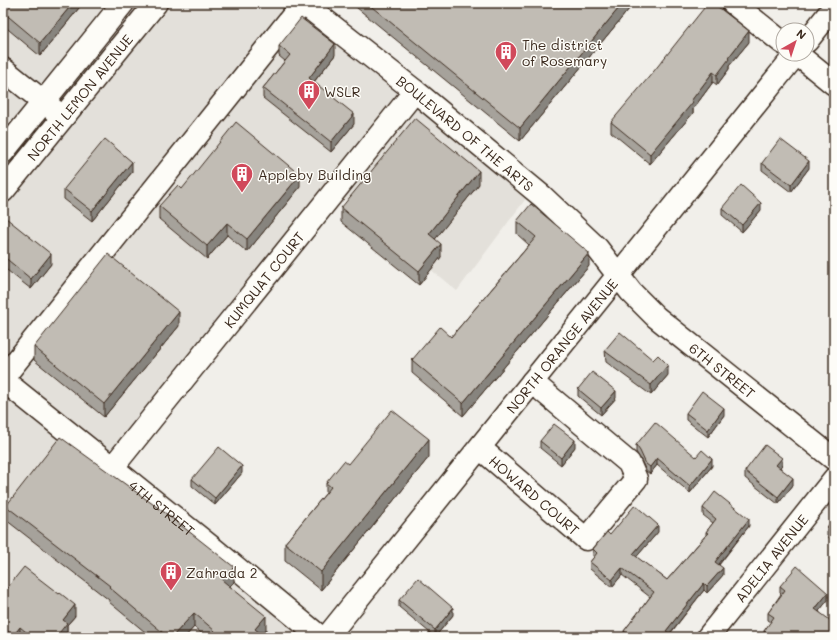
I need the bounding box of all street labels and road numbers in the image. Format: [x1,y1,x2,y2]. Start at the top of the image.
street label: NORTH LEMON AVENUE [22,30,136,164]
street label: BOULEVARD OF THE ARTS [393,71,538,195]
street label: KUMQUAT COURT [219,227,308,332]
street label: NORTH ORANGE AVENUE [501,274,622,417]
street label: 6TH STREET [686,338,760,402]
street label: HOWARD COURT [485,451,584,539]
street label: 4TH STREET [125,475,199,540]
street label: ADELIA AVENUE [730,510,812,606]

